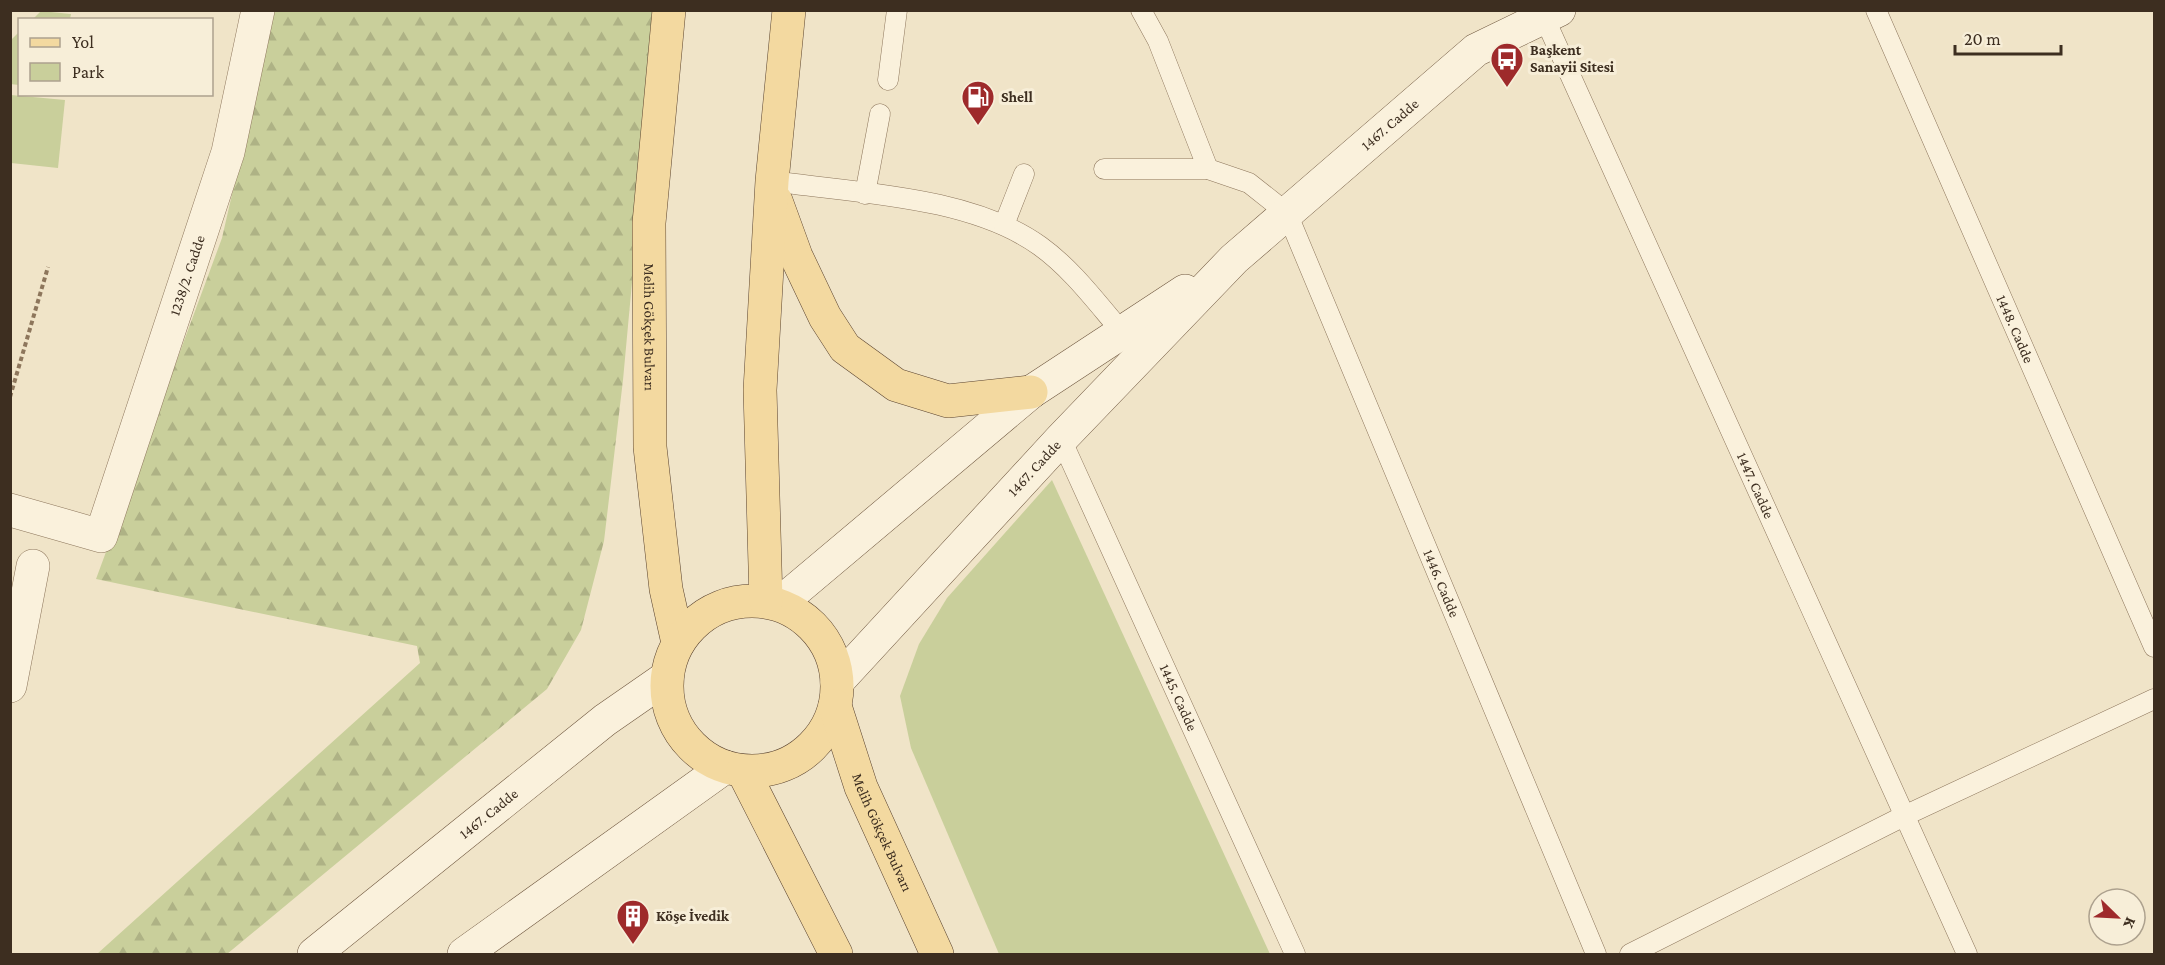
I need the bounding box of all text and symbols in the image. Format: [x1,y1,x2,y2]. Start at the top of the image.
legend [18,18,213,96]
scale bar [1955,18,2062,56]
text: 20 m [1964,29,2001,49]
text: Yol [72,32,94,52]
bus stop icon: Başkent Sanayii Sitesi [1489,41,1525,88]
place label: Başkent Sanayii Sitesi [1530,42,1615,75]
text: Park [72,62,104,82]
fuel station icon: Shell [960,79,996,126]
place label: Shell [1001,89,1033,105]
street label: 1467. Cadde [1358,95,1422,153]
street label: 1238/2. Cadde [166,233,208,318]
street label: Melih Gökçek Bulvarı [640,263,658,391]
street label: 1448. Cadde [1993,292,2037,366]
street label: 1467. Cadde [1005,436,1064,499]
street label: 1447. Cadde [1734,450,1777,521]
street label: 1446. Cadde [1420,547,1463,620]
street label: 1445. Cadde [1156,662,1201,734]
street label: Melih Gökçek Bulvarı [849,771,915,894]
street label: 1467. Cadde [456,785,521,842]
north arrow [2087,887,2147,947]
building icon: Köşe İvedik [615,898,651,945]
place label: Köşe İvedik [656,908,730,924]
text: K [2120,915,2140,932]

